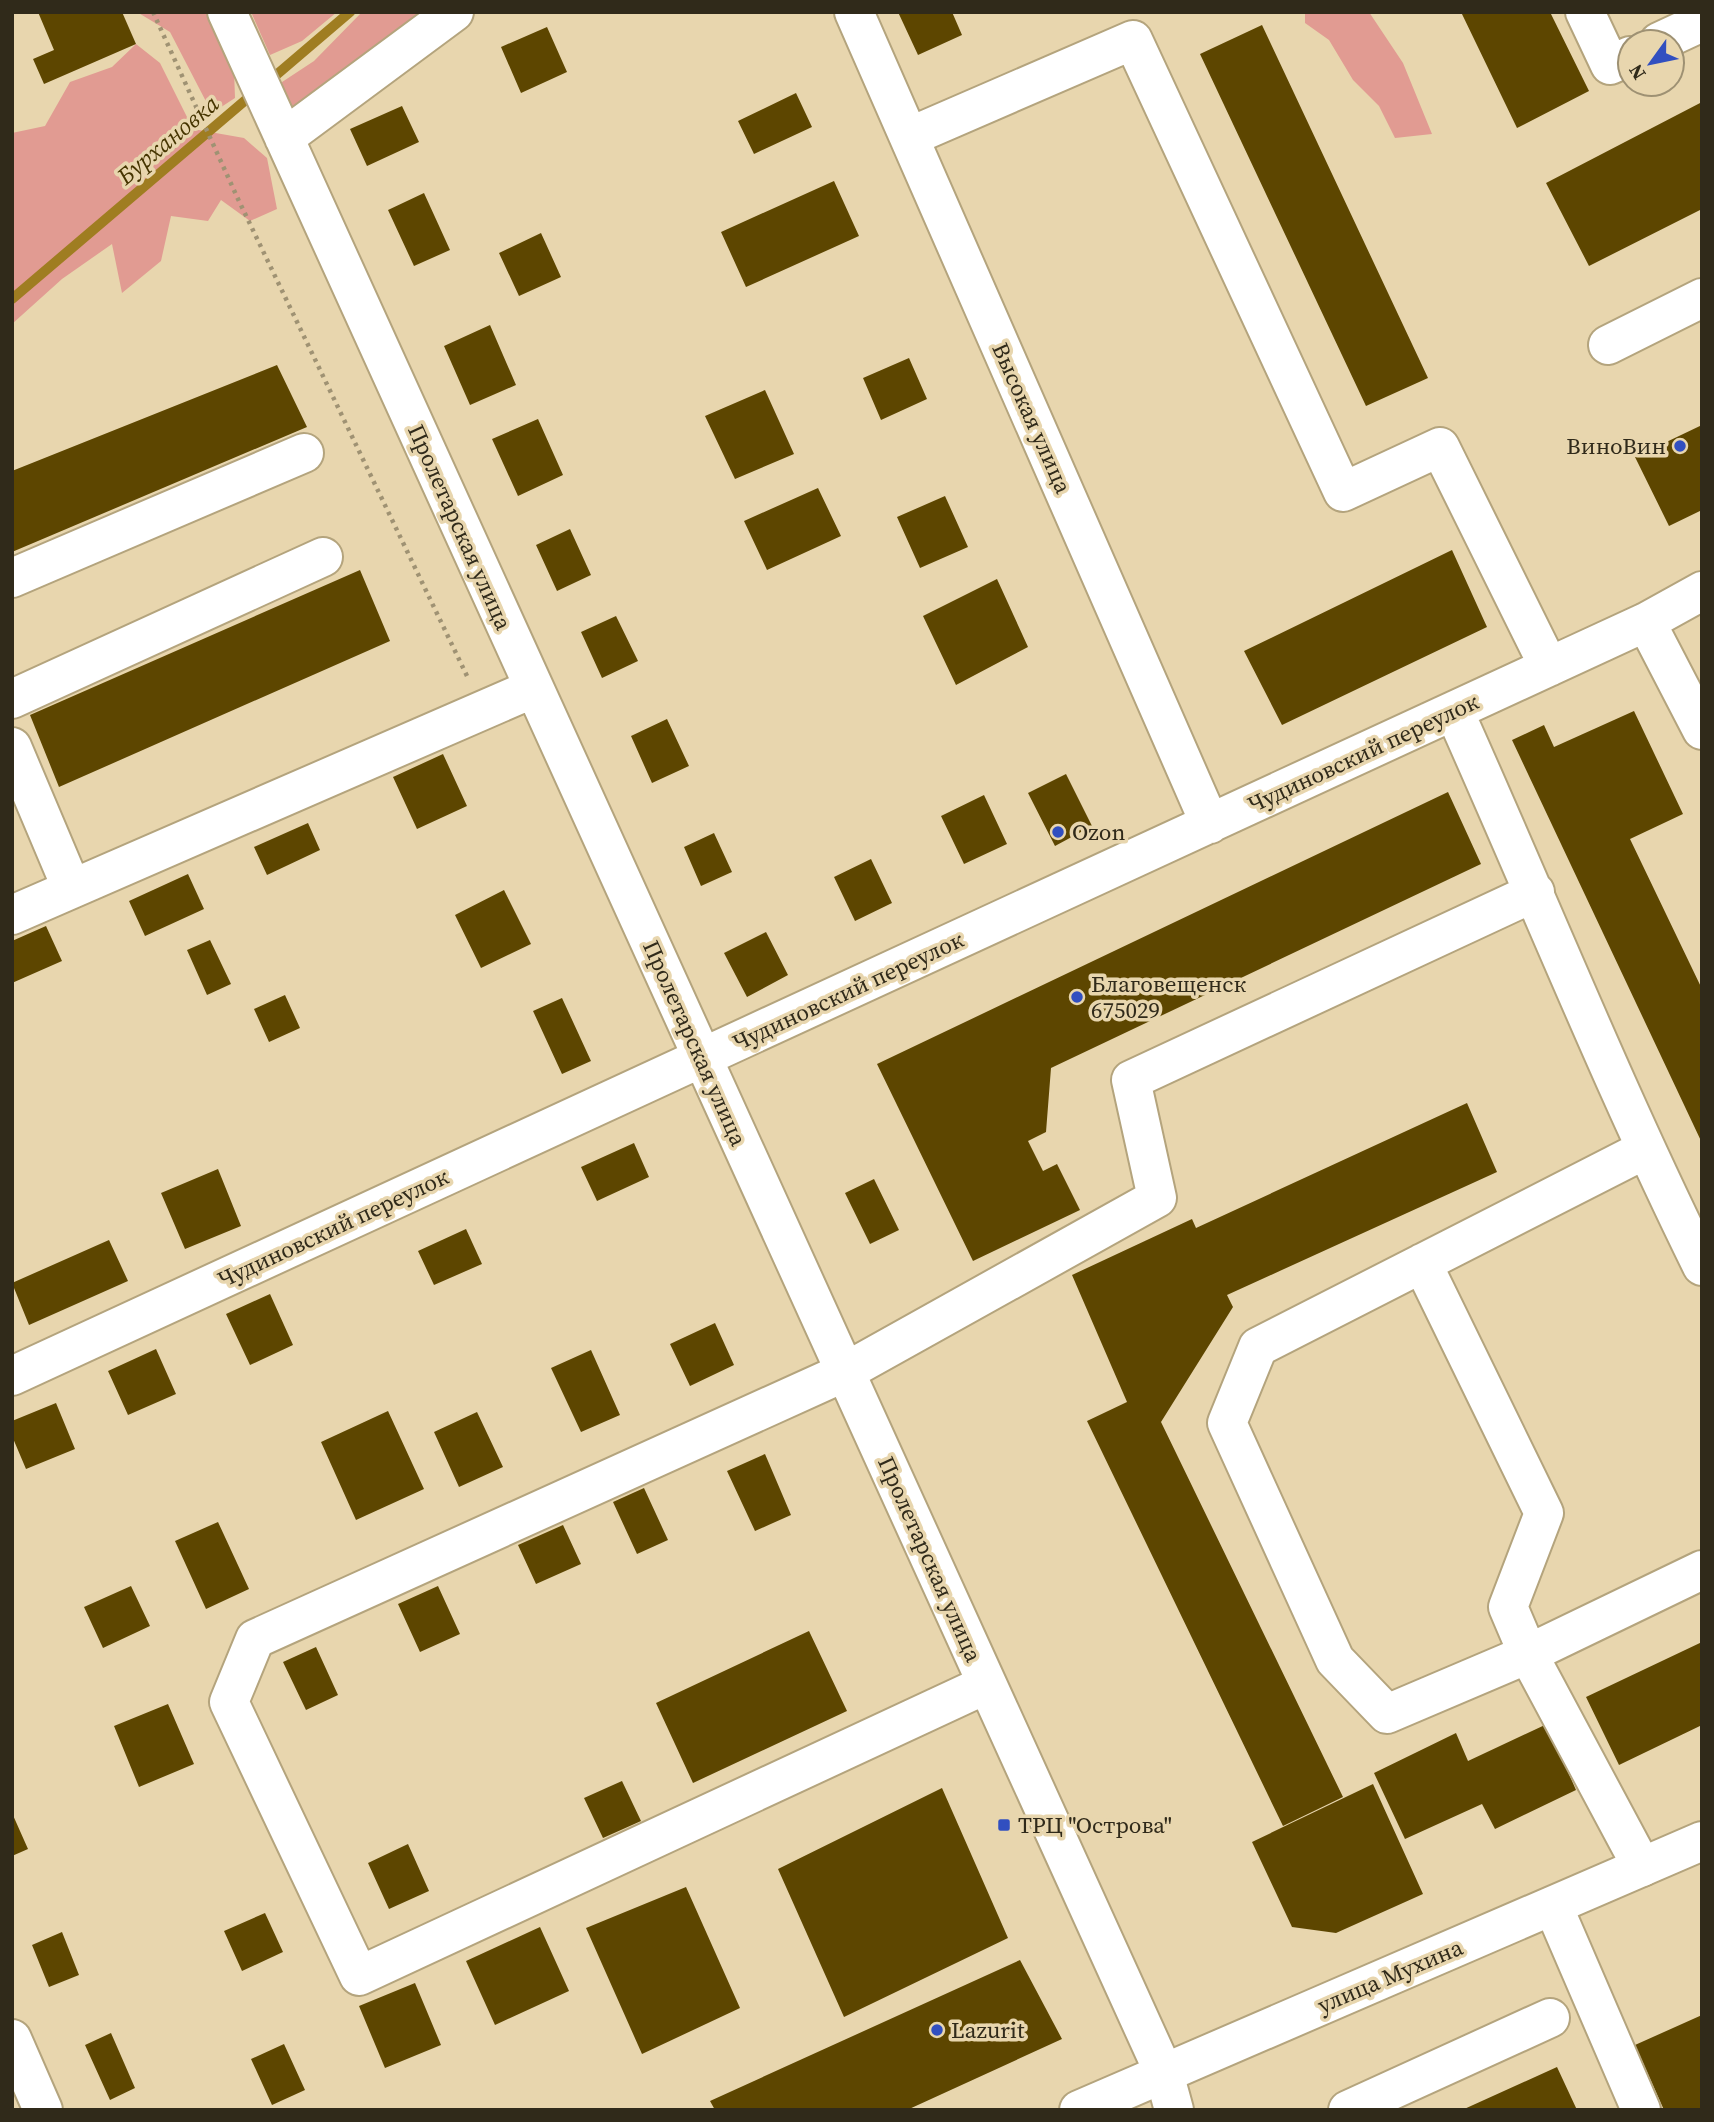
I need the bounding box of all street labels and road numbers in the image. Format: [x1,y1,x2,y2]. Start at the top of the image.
street label: Высокая улица [984,338,1080,499]
street label: Пролетарская улица [400,419,520,635]
street label: Чудиновский переулок [1242,685,1484,821]
street label: Чудиновский переулок [727,923,969,1059]
street label: Пролетарская улица [635,935,755,1151]
street label: Чудиновский переулок [212,1160,454,1296]
street label: Пролетарская улица [870,1451,990,1667]
street label: улица Мухина [1312,1931,1468,2021]

